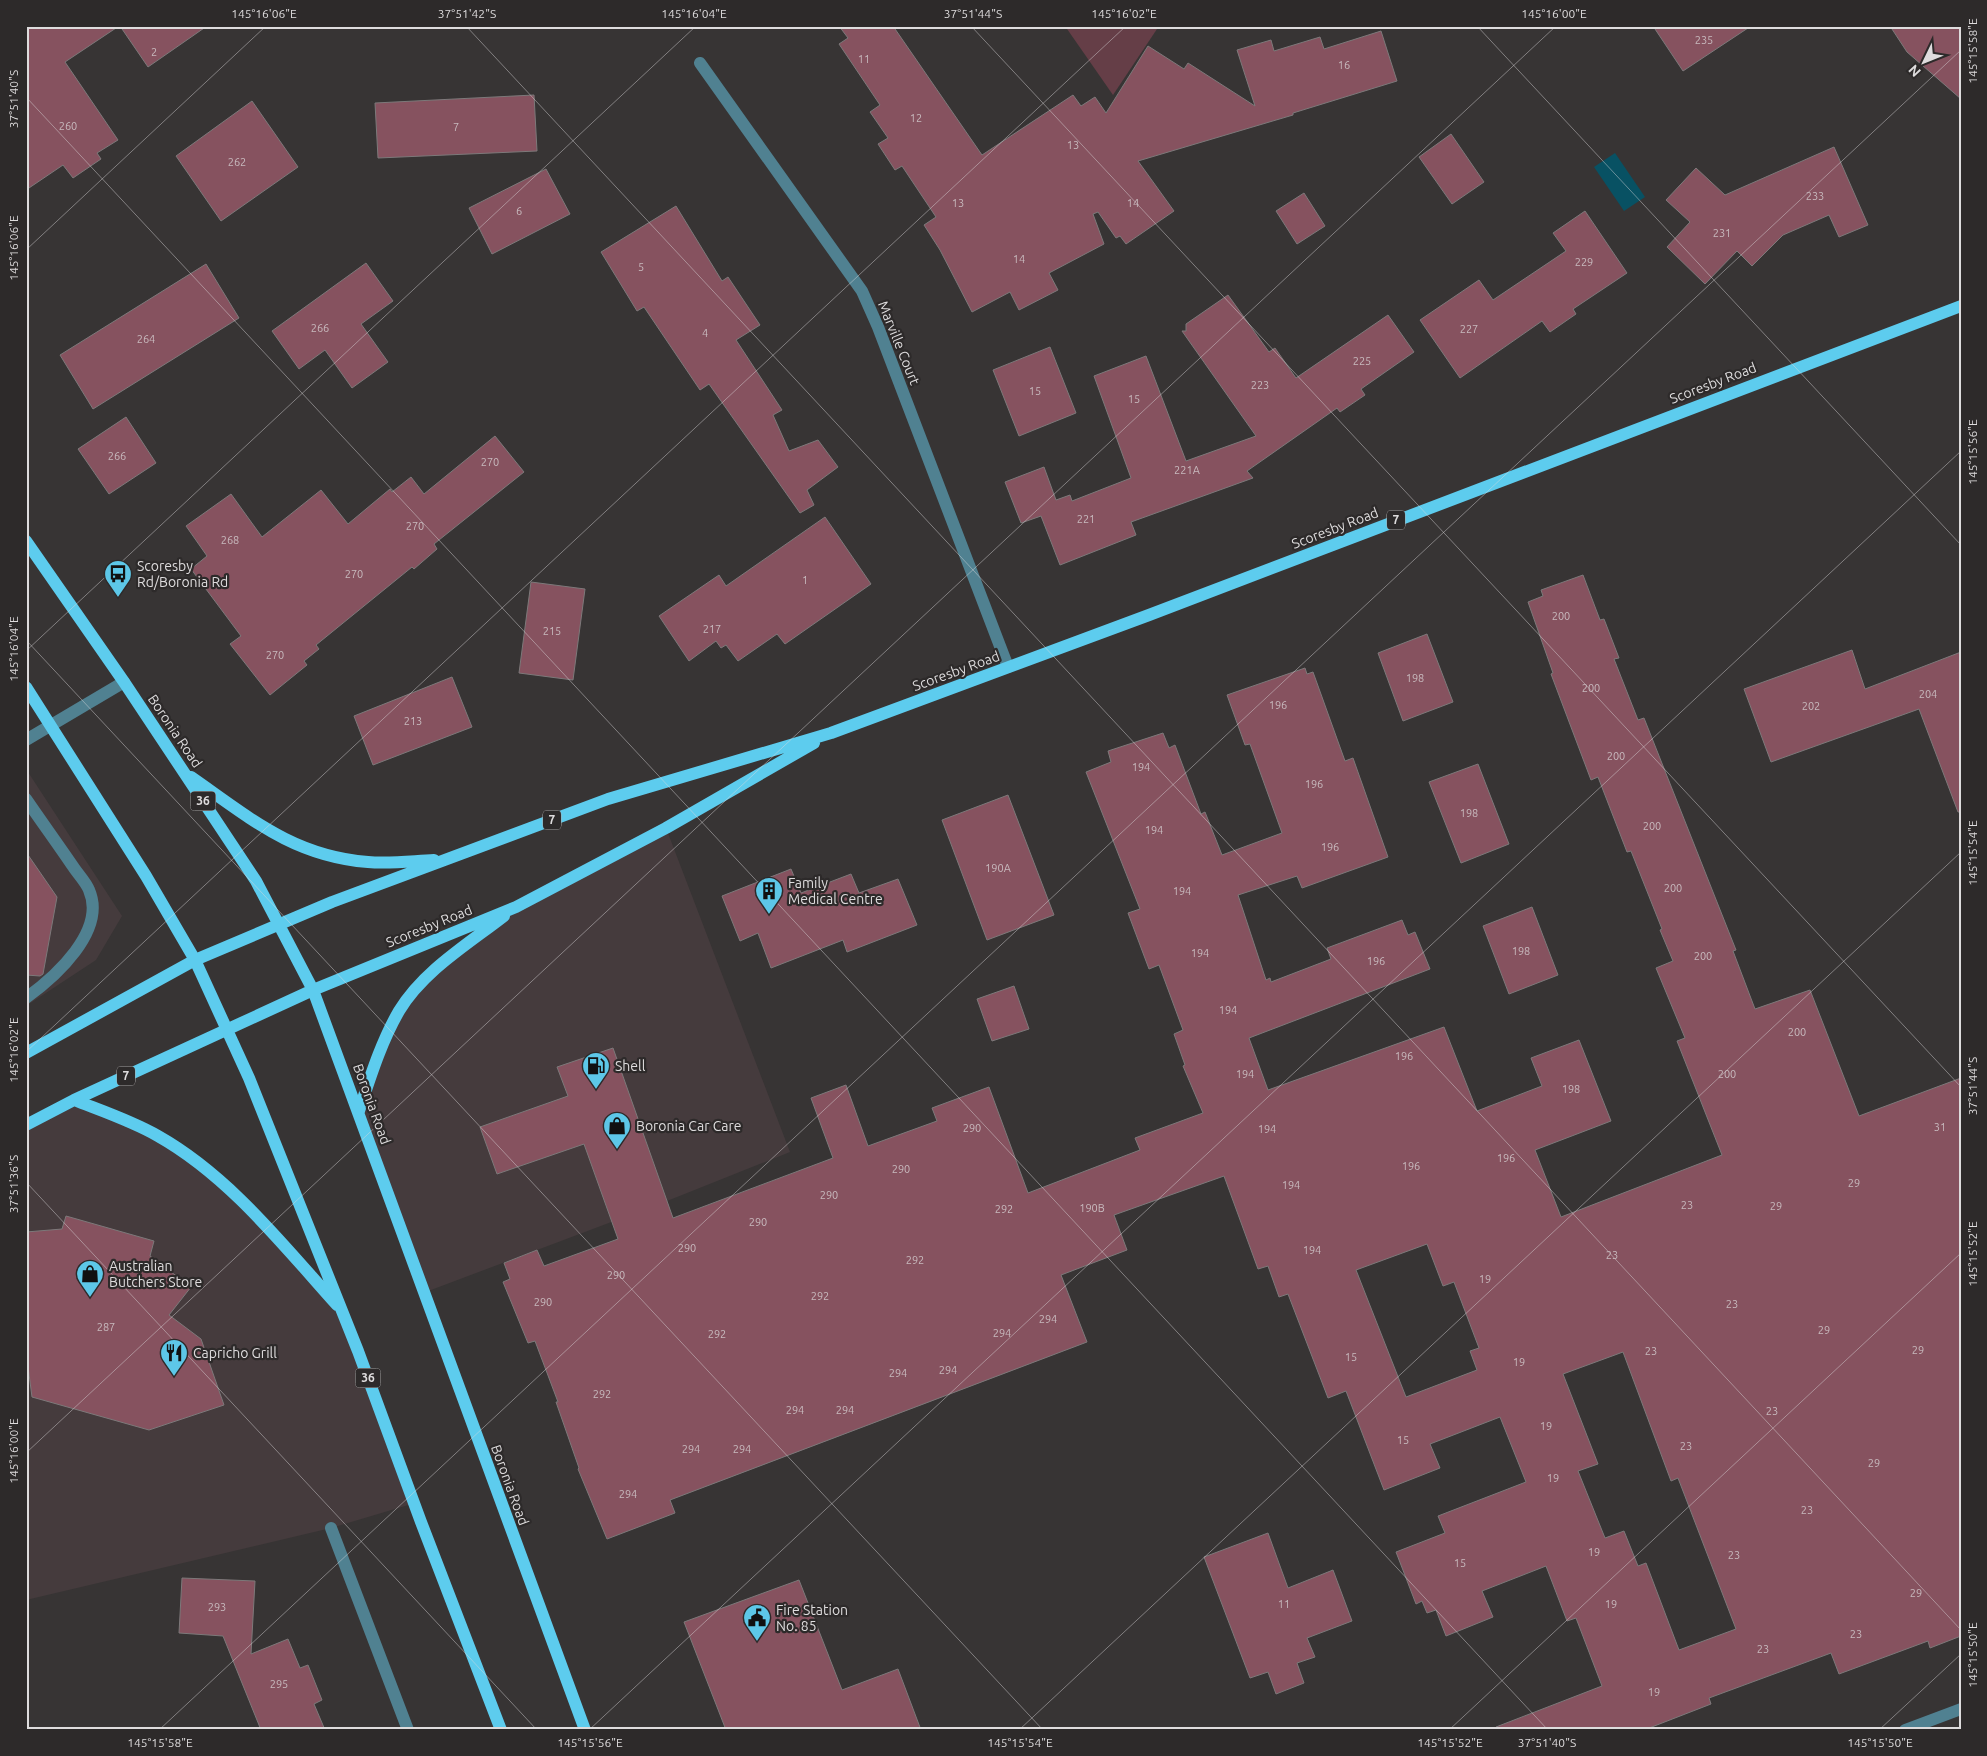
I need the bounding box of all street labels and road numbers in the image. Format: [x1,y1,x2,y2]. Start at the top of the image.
street label: Marville Court [875,299,923,388]
street label: Scoresby Road [1667,359,1759,407]
street label: Scoresby Road [1289,504,1381,552]
road number: 7 [1387,510,1405,530]
street label: Scoresby Road [910,648,1002,694]
street label: Boronia Road [145,691,205,771]
road number: 36 [190,791,216,810]
road number: 7 [543,810,561,830]
street label: Scoresby Road [384,901,474,951]
street label: Boronia Road [350,1061,394,1147]
road number: 7 [117,1066,135,1086]
road number: 36 [356,1369,380,1388]
street label: Boronia Road [488,1442,532,1528]

